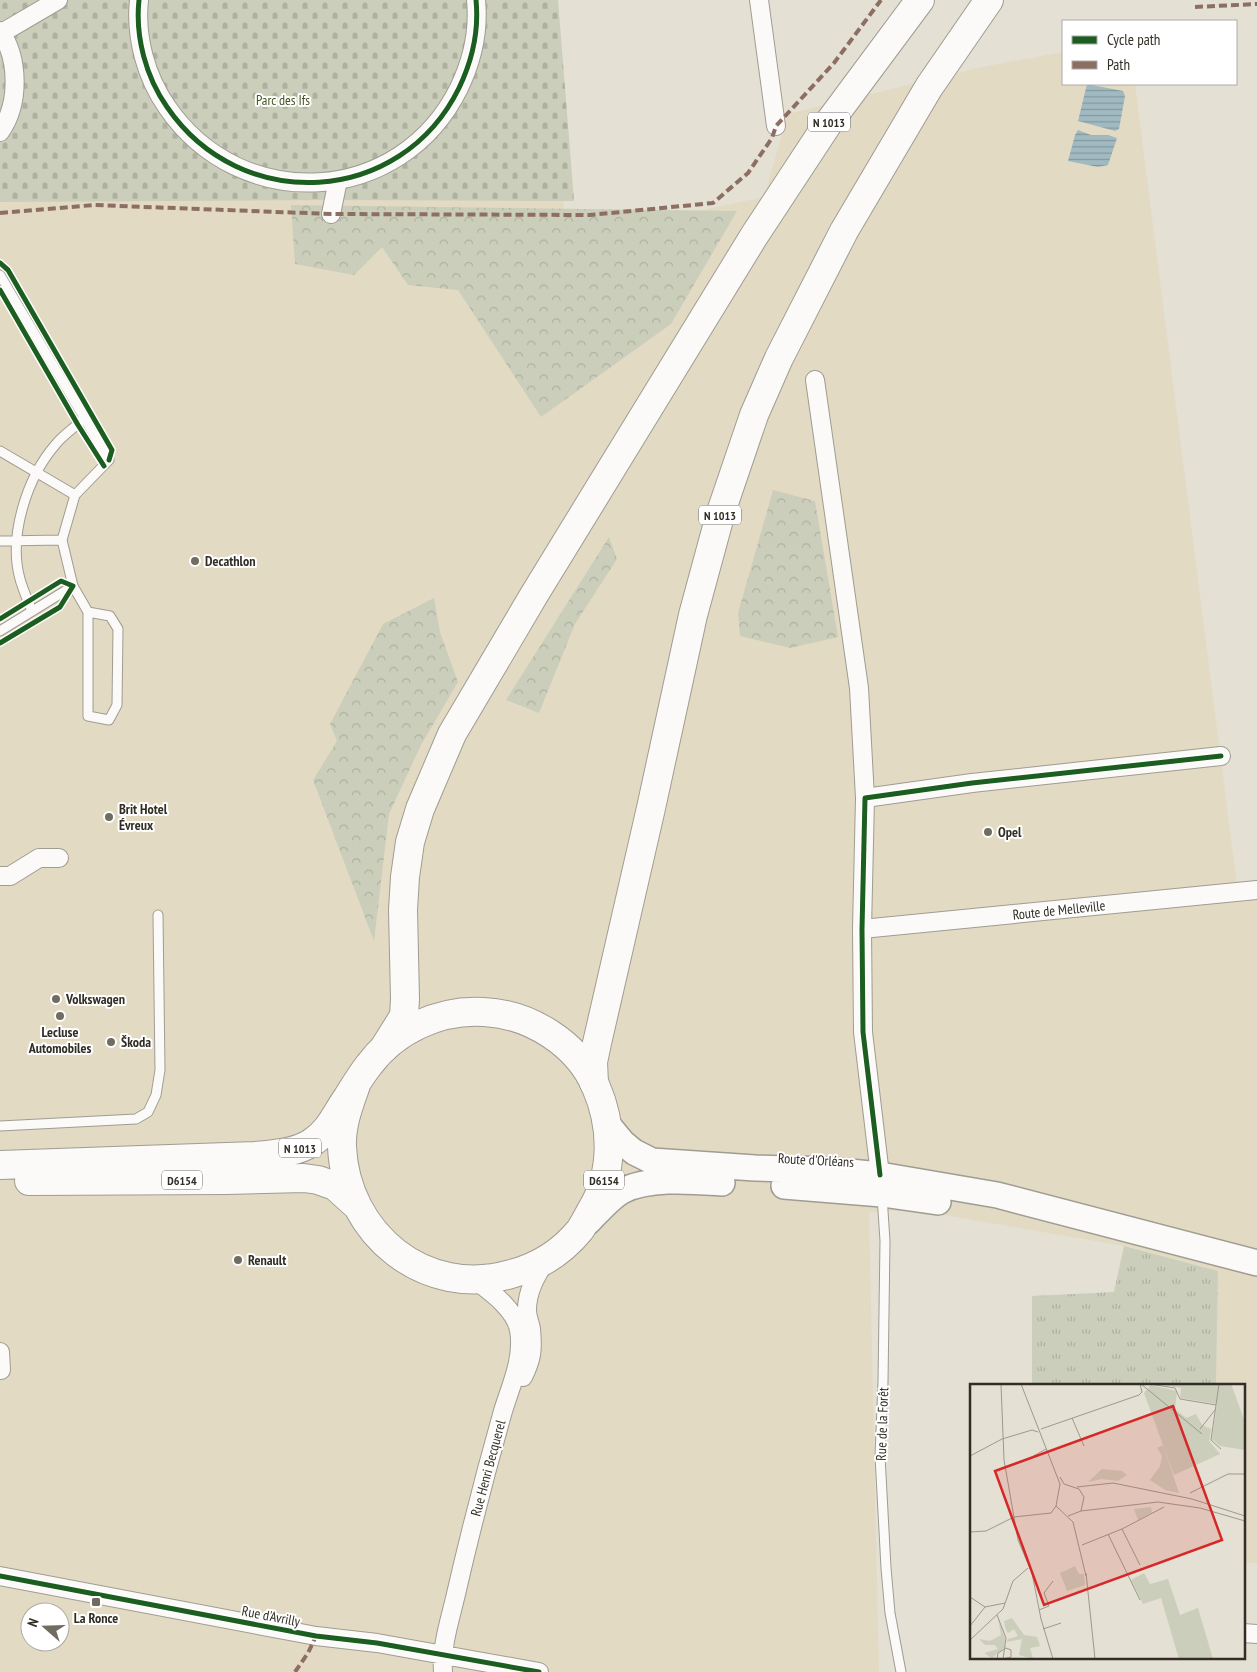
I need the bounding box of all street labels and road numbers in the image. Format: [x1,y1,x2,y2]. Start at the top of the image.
road number: N 1013 [808,112,850,132]
road number: N 1013 [699,506,741,524]
street label: Route de Melleville [1012,896,1106,924]
road number: N 1013 [279,1138,321,1158]
street label: Route d'Orléans [778,1149,855,1171]
road number: D6154 [162,1170,202,1190]
road number: D6154 [584,1170,624,1190]
street label: Rue de la Forêt [872,1387,892,1461]
street label: Rue Henri Becquerel [467,1417,510,1518]
street label: Rue d'Avrilly [240,1602,302,1631]

